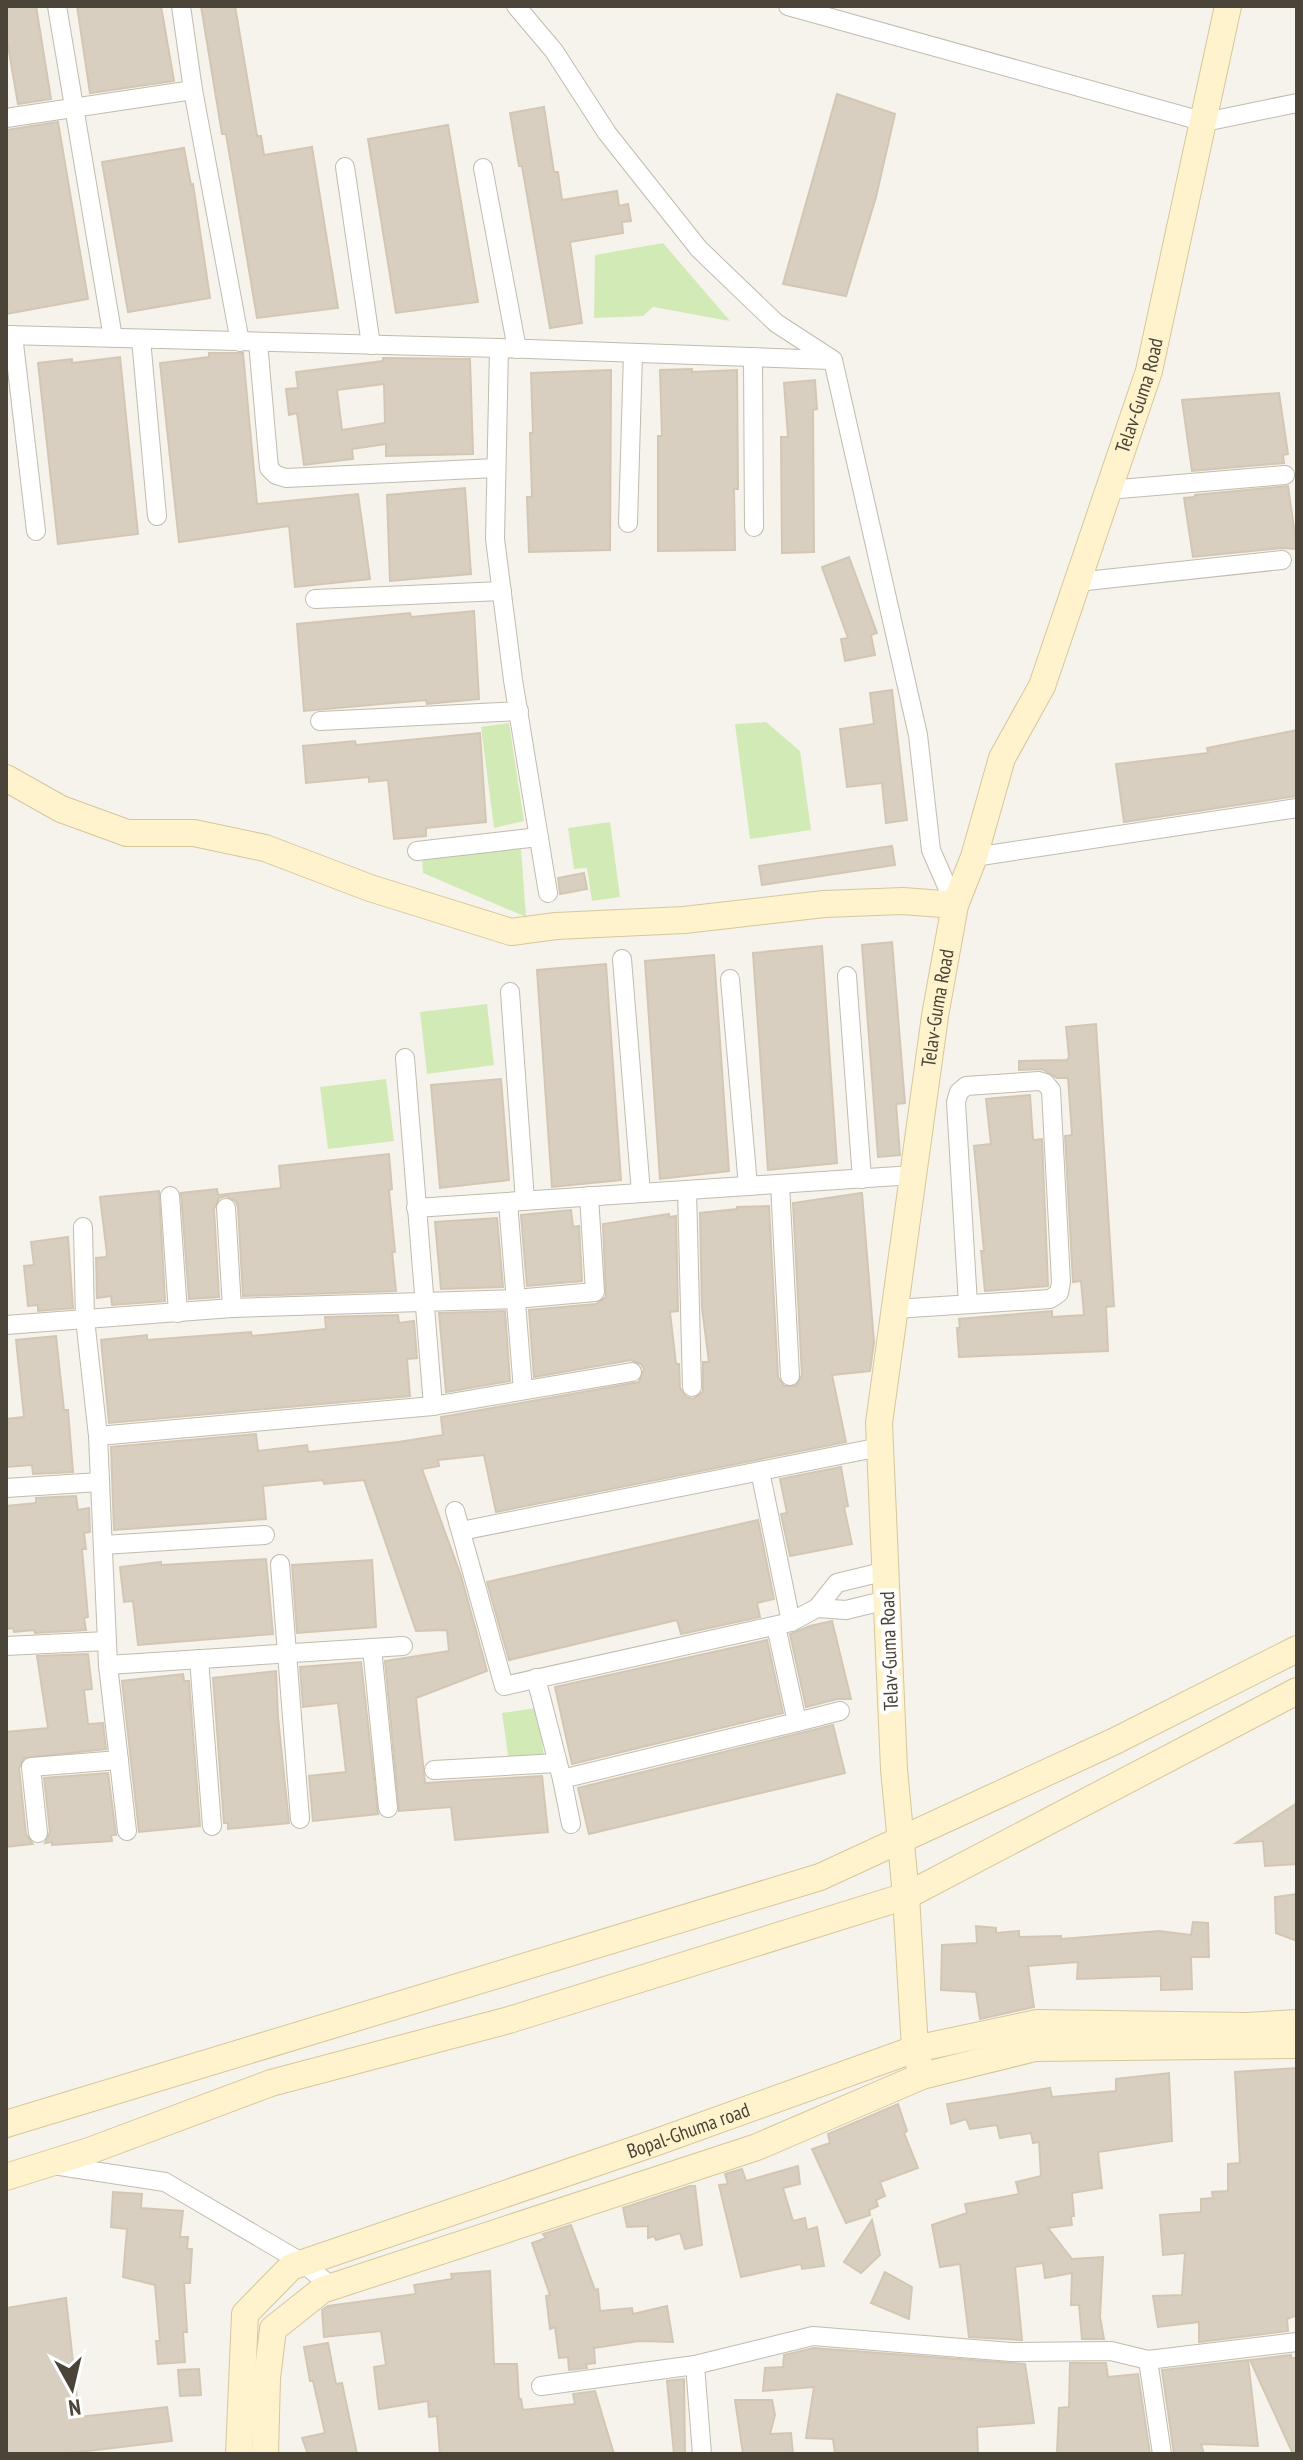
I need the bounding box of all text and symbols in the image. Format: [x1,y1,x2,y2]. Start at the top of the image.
street label: Telav-Guma Road [1109,336,1169,457]
street label: Telav-Guma Road [915,947,960,1069]
street label: Telav-Guma Road [874,1591,904,1711]
street label: Bopal-Ghuma road [623,2097,753,2164]
north arrow [32,2348,112,2428]
text: N [67,2393,83,2422]

